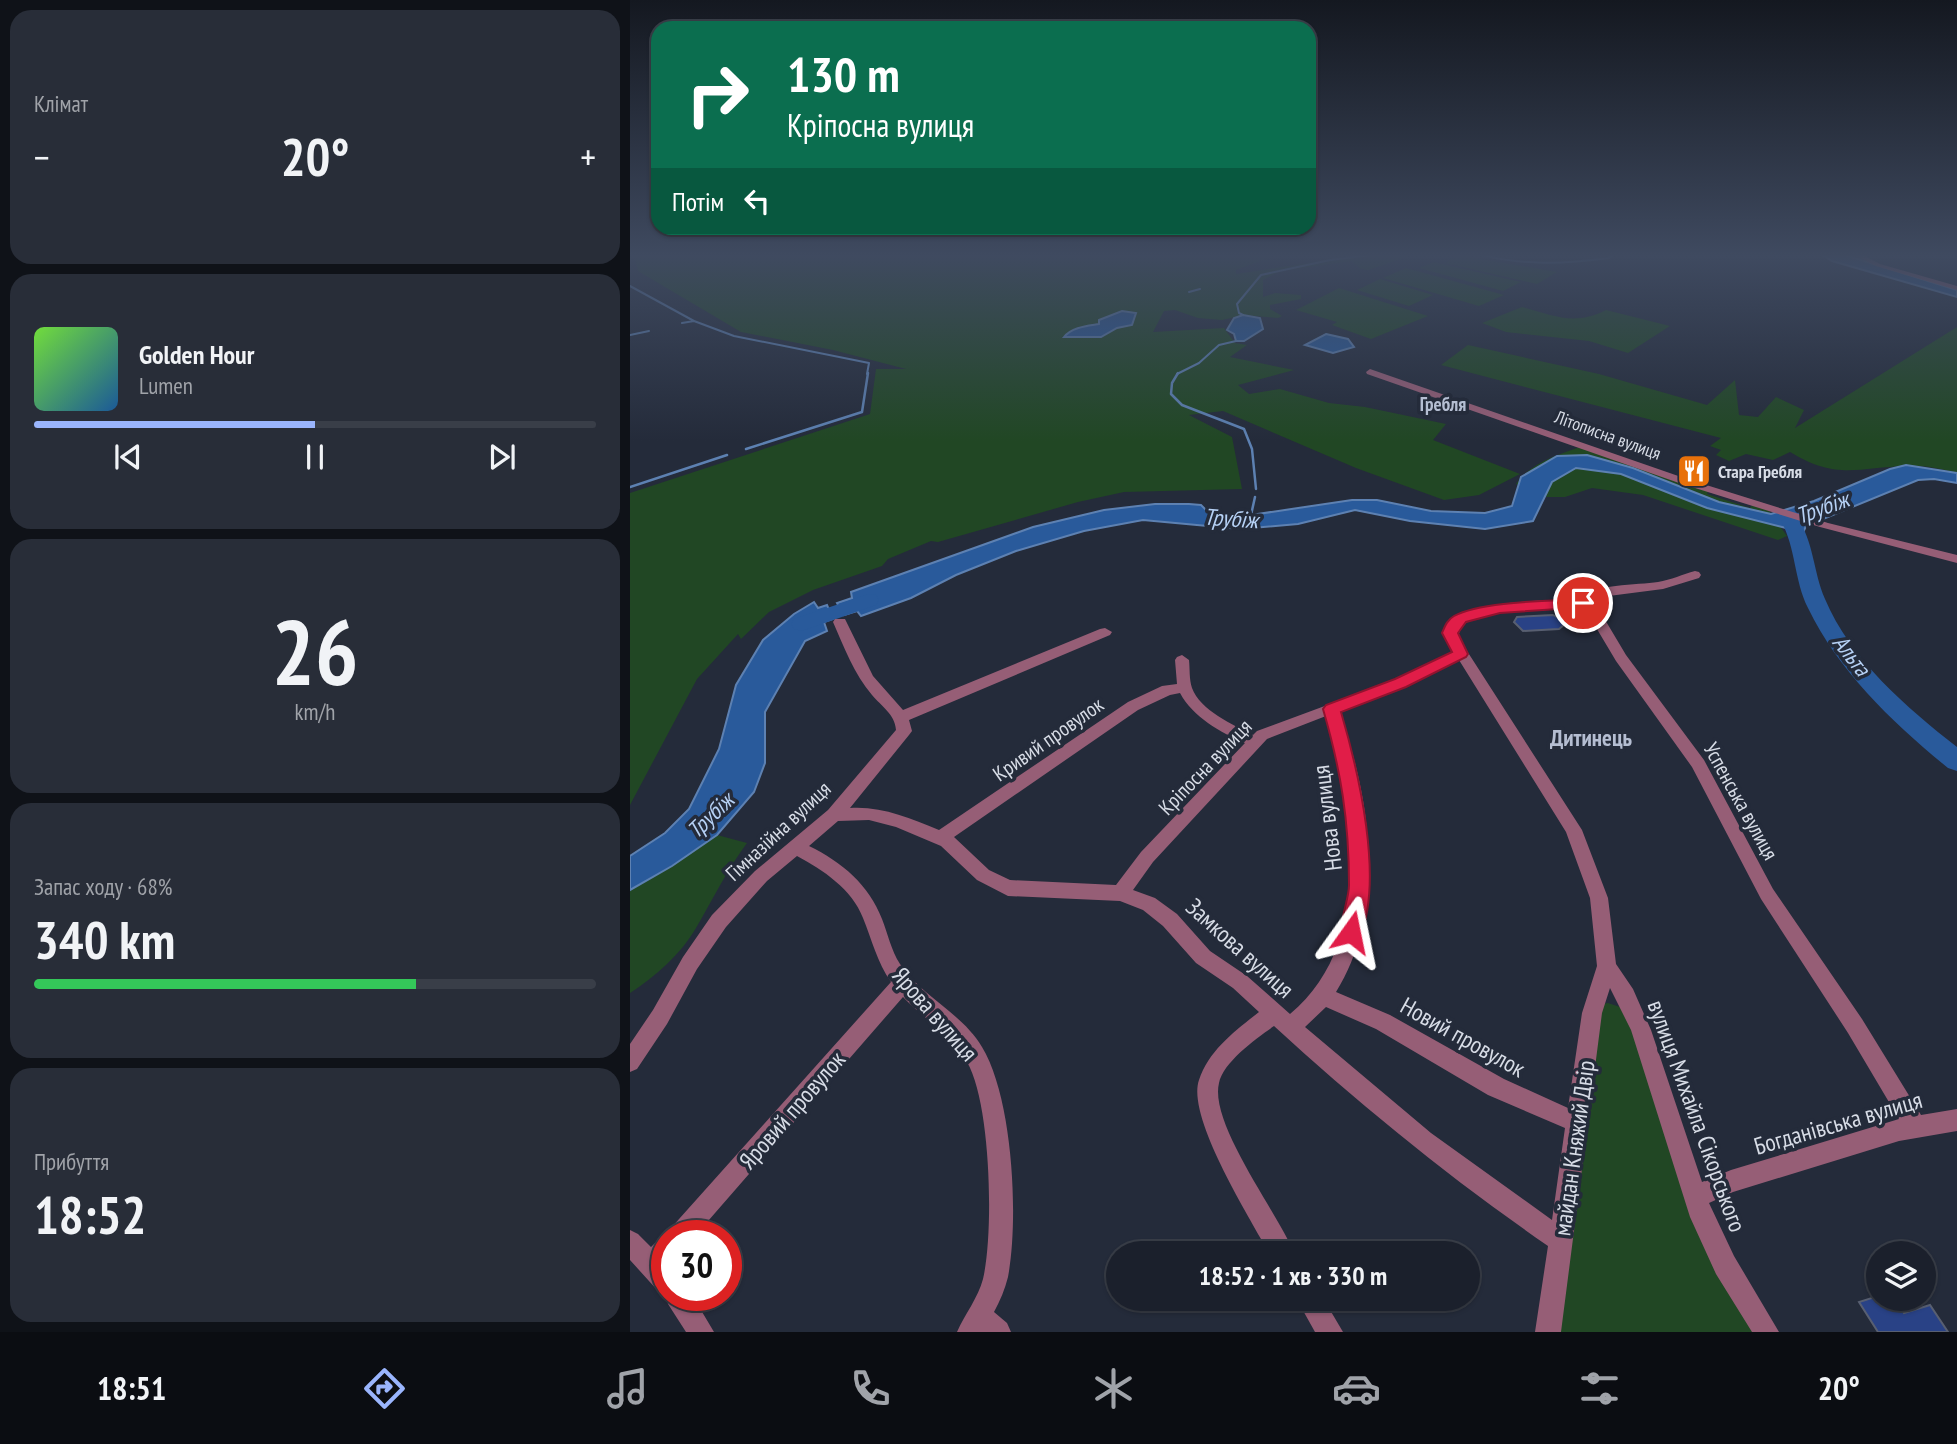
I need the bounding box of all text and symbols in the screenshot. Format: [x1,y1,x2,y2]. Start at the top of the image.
text: 130 m [787,42,900,106]
icon: right [672,49,763,140]
text: Клімат [34,89,88,118]
text: Кріпосна вулиця [787,104,974,146]
text: 20° [281,123,349,190]
text: − [34,132,50,181]
text: + [580,132,596,181]
icon: left [738,182,776,220]
text: Потім [672,185,724,218]
text: Golden Hour [139,338,254,371]
text: Lumen [139,371,193,400]
district label: Гребля [1420,392,1466,416]
street label: Літописна вулиця [1551,405,1664,465]
icon: previous [109,438,147,476]
icon: pause [296,438,334,476]
icon: next [483,438,521,476]
restaurant icon: Стара Гребля [1675,452,1713,490]
place label: Стара Гребля [1718,460,1802,483]
water label: Трубіж [1792,483,1855,530]
water label: Трубіж [1203,502,1262,535]
pin [1553,573,1613,633]
icon: arrive [1564,584,1602,622]
text: 26 [272,592,359,710]
water label: Альта [1827,628,1878,683]
street label: Кривий провулок [987,691,1109,787]
text: km/h [295,697,335,726]
street label: Кріпосна вулиця [1153,713,1257,821]
district label: Дитинець [1550,723,1633,752]
street label: Успенська вулиця [1698,738,1784,864]
street label: Нова вулиця [1305,763,1349,873]
street label: Гімназійна вулиця [720,775,836,887]
water label: Трубіж [681,784,741,844]
text: Запас ходу · 68% [34,872,172,901]
street label: Замкова вулиця [1179,891,1301,1005]
position arrow [1314,895,1388,969]
text: 340 km [34,906,175,973]
street label: Ярова вулиця [886,961,984,1067]
street label: Новий провулок [1395,990,1531,1084]
street label: вулиця Михайла Сікорського [1641,996,1753,1236]
street label: Яровий провулок [732,1044,852,1176]
street label: майдан Княжий Двір [1546,1058,1602,1238]
street label: Богданівська вулиця [1750,1084,1926,1162]
text: Прибуття [34,1147,109,1176]
text: 18:52 [34,1181,146,1248]
speed limit sign: 30 [651,1220,742,1311]
map controls [1866,1241,1936,1311]
button: layers [1866,1241,1936,1311]
text: 18:52 · 1 хв · 330 m [1199,1259,1387,1292]
icon: directions [360,1364,409,1413]
icon: music [603,1364,652,1413]
icon: phone [846,1364,895,1413]
icon: climate [1089,1364,1138,1413]
icon: car [1332,1364,1381,1413]
icon: filters [1575,1364,1624,1413]
text: 18:51 [97,1367,166,1409]
text: 20° [1818,1367,1860,1409]

